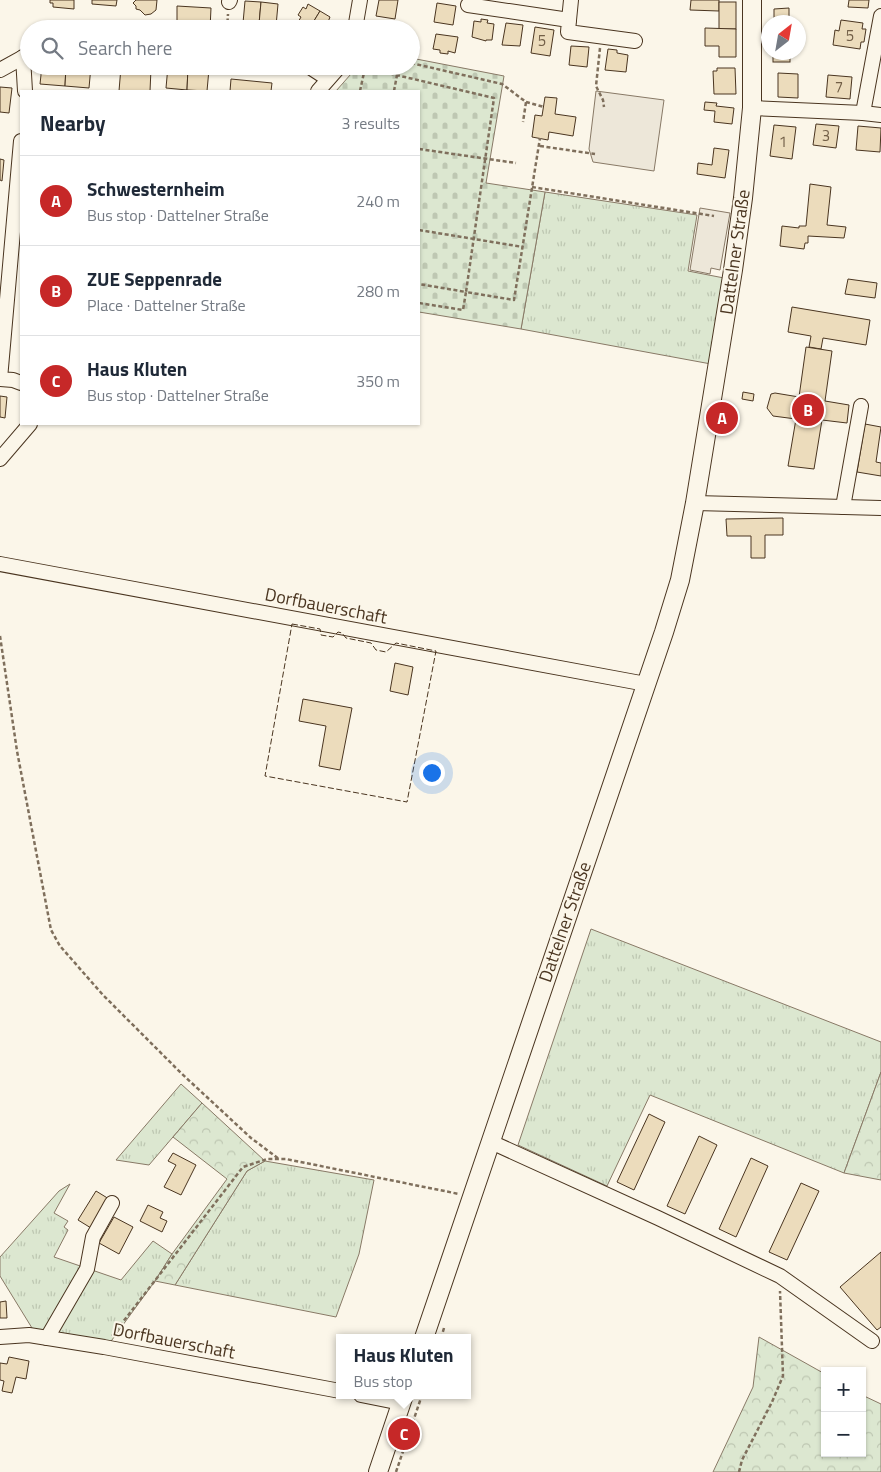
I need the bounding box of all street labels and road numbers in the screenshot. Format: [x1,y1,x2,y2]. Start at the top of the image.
street label: Dattelner Straße [712,188,757,316]
street label: Dorfbauerschaft [263,580,390,631]
street label: Dattelner Straße [531,858,598,986]
street label: Dorfbauerschaft [111,1315,238,1366]

